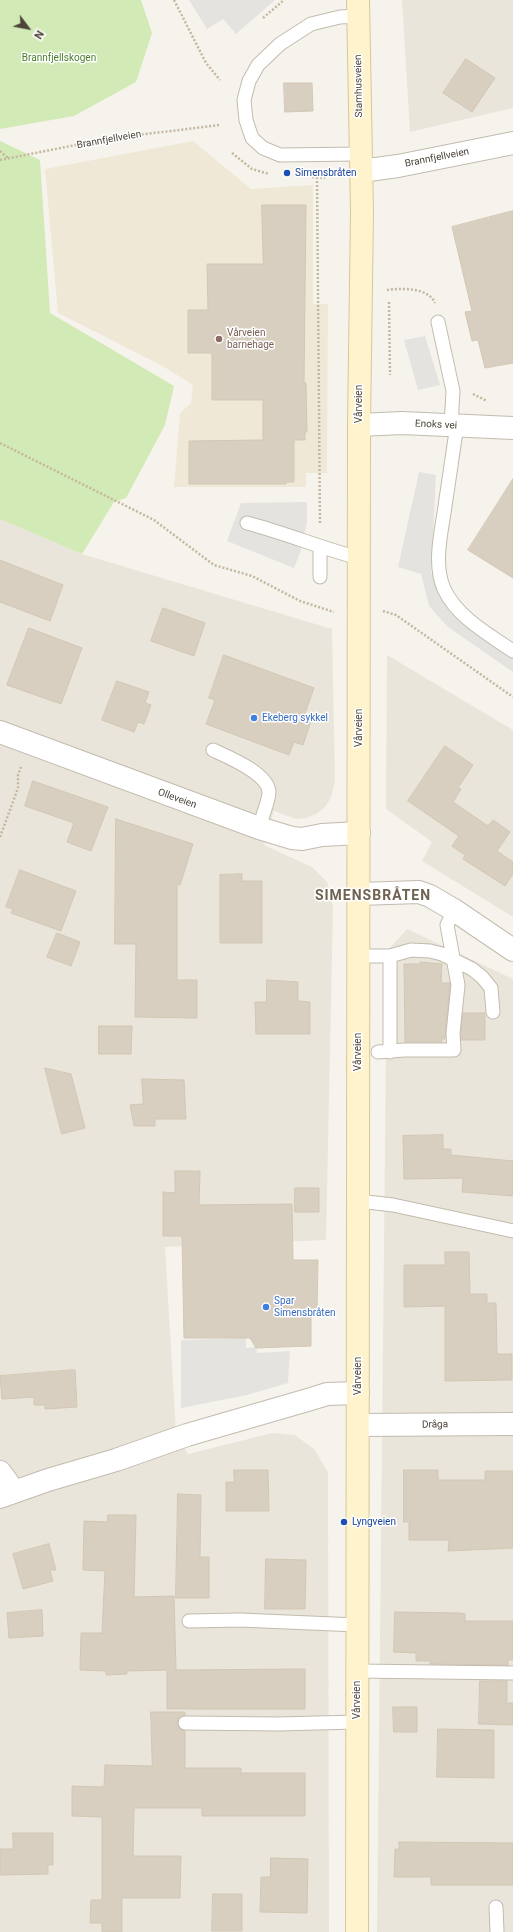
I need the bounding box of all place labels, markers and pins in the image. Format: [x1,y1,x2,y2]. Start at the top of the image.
place label: Simensbråten [295,167,356,179]
marker: Simensbråten [282,168,292,178]
place label: Vårveien barnehage [227,327,274,350]
marker: Vårveien barnehage [214,334,224,344]
place label: Ekeberg sykkel [262,712,328,724]
marker: Ekeberg sykkel [249,713,259,723]
place label: Spar Simensbråten [274,1295,335,1318]
marker: Spar Simensbråten [261,1302,271,1312]
place label: Lyngveien [352,1516,396,1528]
marker: Lyngveien [339,1517,349,1527]

